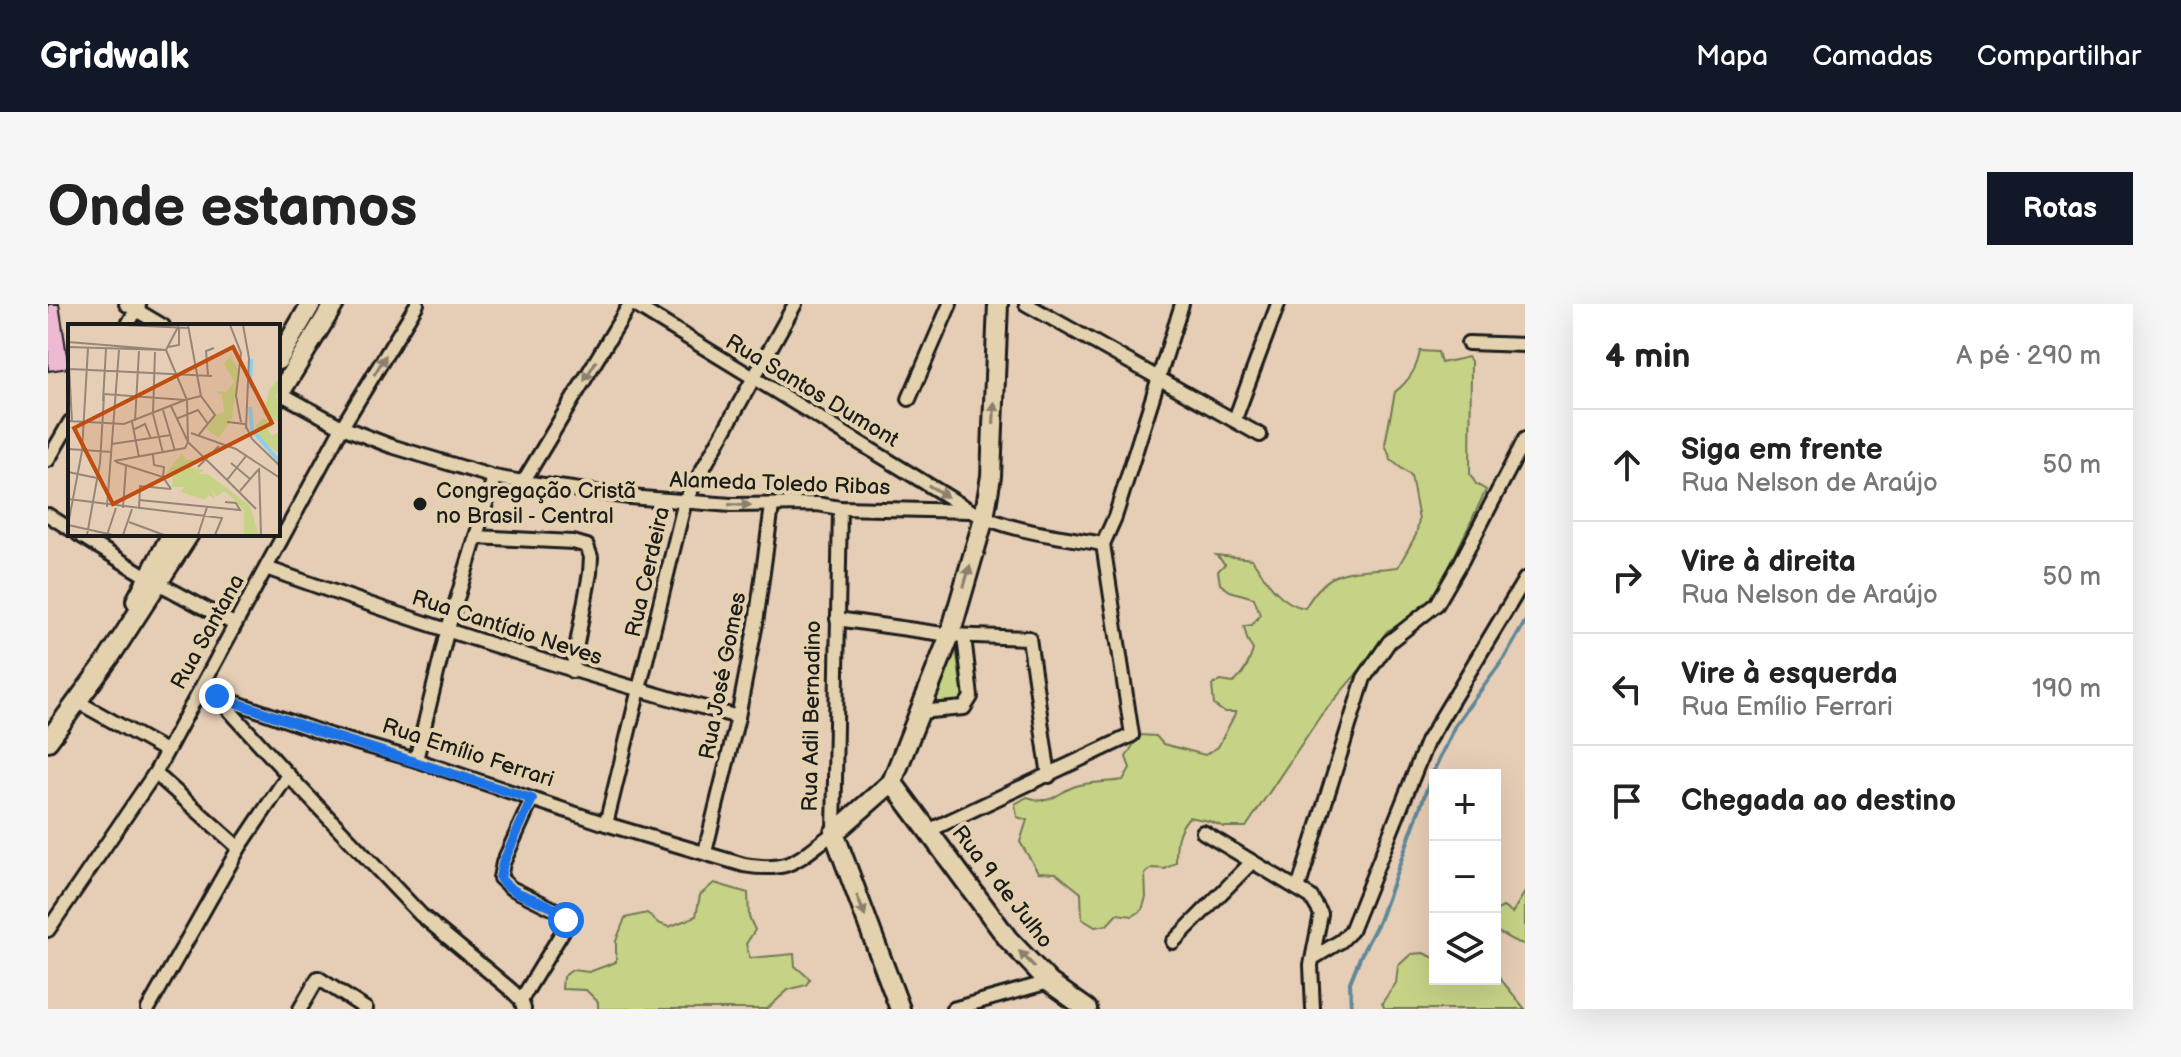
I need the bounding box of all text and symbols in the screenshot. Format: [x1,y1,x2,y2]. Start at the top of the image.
text: Gridwalk [40,34,189,79]
text: Mapa [1696,40,1768,73]
text: Camadas [1812,40,1933,73]
text: Compartilhar [1977,40,2141,73]
button: Rotas [1987,172,2133,245]
text: Onde estamos [48,175,417,242]
inset map [68,324,280,536]
street label: Rua Santos Dumont [720,329,904,454]
text: 4 min [1605,336,1691,377]
text: A pé · 290 m [1956,341,2101,372]
one-way arrow [373,354,387,376]
one-way arrow [583,360,597,382]
one-way arrow [987,399,1000,425]
text: Siga em frente [1681,432,1883,468]
icon: ahead [1605,443,1649,487]
text: 50 m [2042,450,2101,481]
street label: Alameda Toledo Ribas [669,467,891,501]
text: Rua Nelson de Araújo [1681,468,1938,499]
place label: Congregação Cristã no Brasil - Central [436,478,636,530]
one-way arrow [927,484,949,498]
marker: Congregação Cristã no Brasil - Central [411,495,429,513]
one-way arrow [728,499,753,511]
street label: Rua Cerdeira [620,504,676,640]
text: Vire à direita [1681,544,1856,580]
icon: right [1605,555,1649,599]
text: 50 m [2042,562,2101,593]
one-way arrow [961,564,974,588]
street label: Rua Santana [165,570,251,694]
text: Rua Nelson de Araújo [1681,580,1938,611]
street label: Rua Cantídio Neves [408,584,606,672]
street label: Rua José Gomes [694,590,752,762]
street label: Rua Adil Bernadino [797,620,827,812]
text: Vire à esquerda [1681,656,1898,692]
icon: left [1605,667,1649,711]
text: 190 m [2032,674,2101,705]
route end [199,678,235,714]
text: Rua Emílio Ferrari [1681,692,1893,723]
street label: Rua Emílio Ferrari [379,712,557,794]
map controls [1429,769,1501,985]
button: + [1429,769,1501,841]
icon: arrive [1605,779,1649,823]
text: Chegada ao destino [1681,783,1956,819]
street label: Rua 9 de Julho [946,820,1058,954]
button: − [1429,841,1501,913]
one-way arrow [855,894,868,918]
route start [548,902,584,938]
button: layers [1429,913,1501,985]
one-way arrow [1018,950,1037,969]

